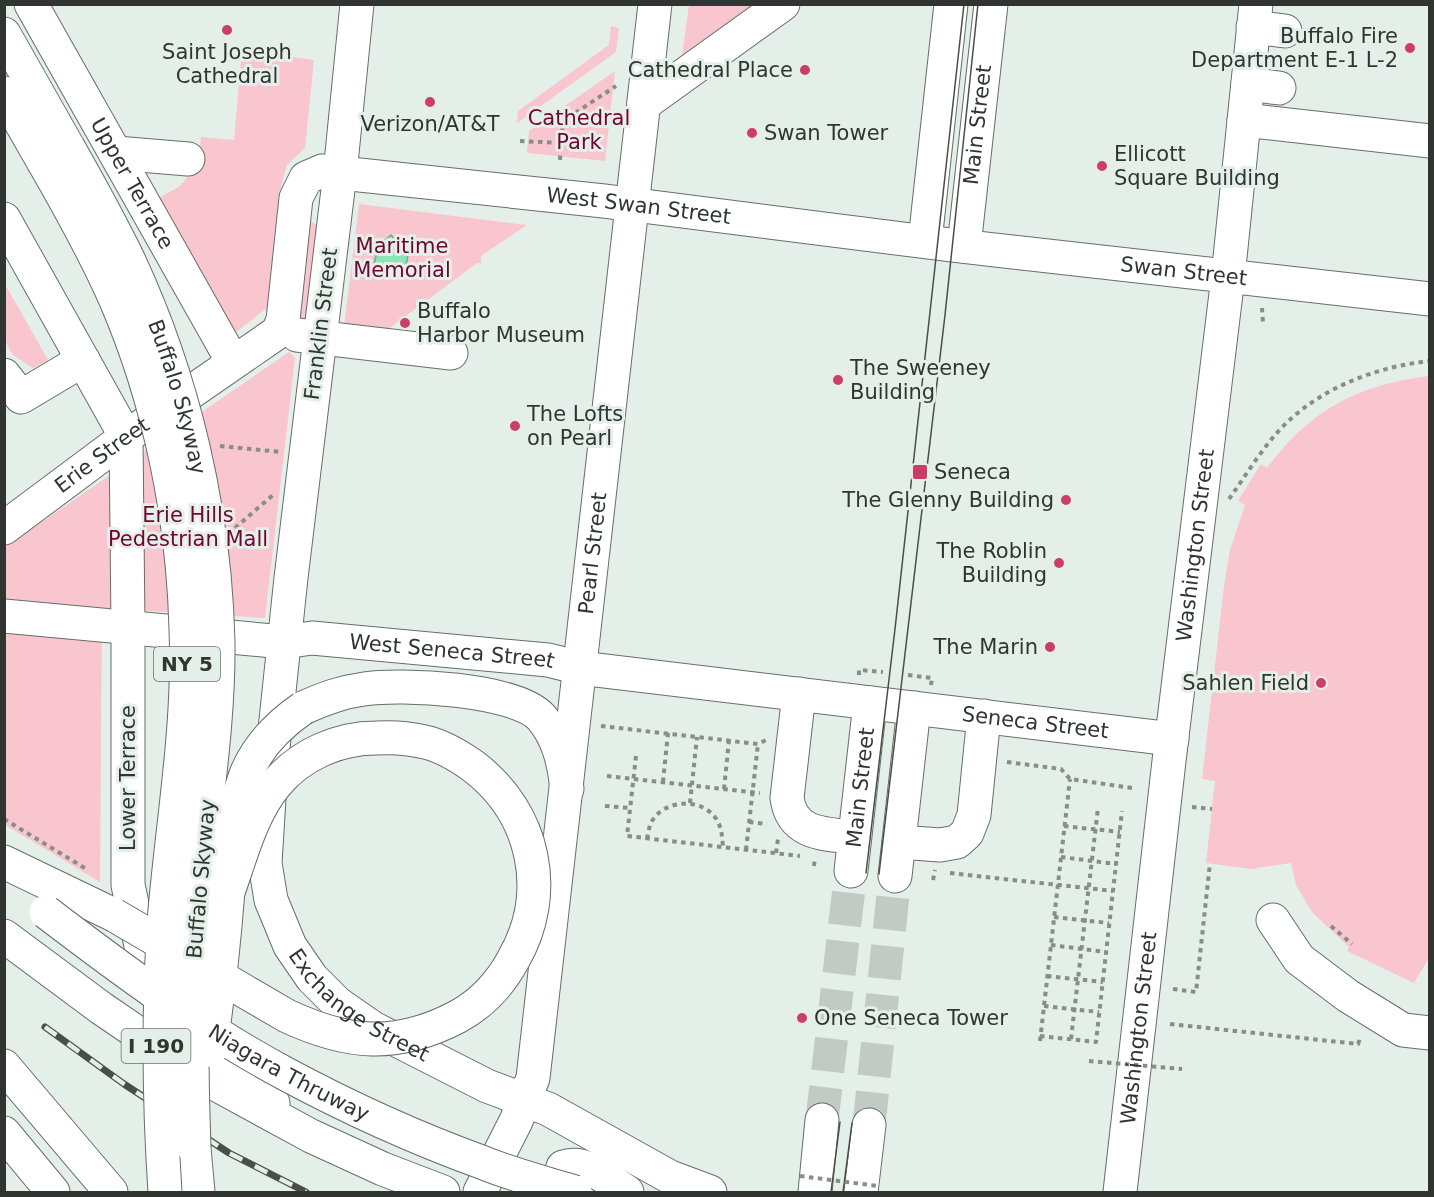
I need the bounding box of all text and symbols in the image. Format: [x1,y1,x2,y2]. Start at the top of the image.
marker: Saint Joseph Cathedral [220,23,234,37]
place label: Buffalo Fire Department E-1 L-2 [1191,24,1398,72]
place label: Saint Joseph Cathedral [162,40,292,88]
marker: Buffalo Fire Department E-1 L-2 [1403,41,1417,55]
place label: Cathedral Place [628,58,793,82]
marker: Cathedral Place [798,63,812,77]
street label: Main Street [959,63,996,186]
marker: Verizon/AT&T [423,95,437,109]
park label: Cathedral Park [528,106,630,154]
place label: Verizon/AT&T [360,112,500,136]
street label: Upper Terrace [86,114,179,253]
place label: Swan Tower [764,121,889,145]
marker: Swan Tower [745,126,759,140]
place label: Ellicott Square Building [1114,142,1280,190]
marker: Ellicott Square Building [1095,159,1109,173]
street label: West Swan Street [545,183,732,229]
park label: Maritime Memorial [353,234,451,282]
street label: Franklin Street [300,247,342,401]
street label: Swan Street [1119,252,1248,290]
place label: Buffalo Harbor Museum [417,299,585,347]
street label: Buffalo Skyway [143,316,211,477]
marker: Buffalo Harbor Museum [398,316,412,330]
place label: The Sweeney Building [849,356,991,404]
marker: The Sweeney Building [831,373,845,387]
place label: The Lofts on Pearl [526,402,623,450]
street label: Erie Street [50,413,154,498]
marker: The Lofts on Pearl [508,419,522,433]
street label: Washington Street [1172,448,1219,643]
place label: Seneca [934,460,1011,484]
marker: Seneca [911,463,929,481]
place label: The Glenny Building [841,488,1054,512]
street label: Pearl Street [574,491,611,616]
marker: The Glenny Building [1059,493,1073,507]
park label: Erie Hills Pedestrian Mall [108,503,268,551]
place label: The Roblin Building [935,539,1047,587]
marker: The Roblin Building [1052,556,1066,570]
street label: West Seneca Street [348,630,557,673]
place label: The Marin [933,635,1038,659]
marker: The Marin [1043,640,1057,654]
road number: NY 5 [154,647,220,681]
place label: Sahlen Field [1182,671,1309,695]
marker: Sahlen Field [1314,676,1328,690]
street label: Seneca Street [961,702,1110,743]
street label: Lower Terrace [116,705,140,851]
street label: Main Street [842,726,879,849]
street label: Buffalo Skyway [182,798,220,960]
street label: Washington Street [1116,930,1162,1126]
street label: Exchange Street [284,944,433,1066]
place label: One Seneca Tower [814,1006,1008,1030]
marker: One Seneca Tower [795,1011,809,1025]
street label: Niagara Thruway [204,1020,373,1126]
road number: I 190 [122,1029,190,1063]

